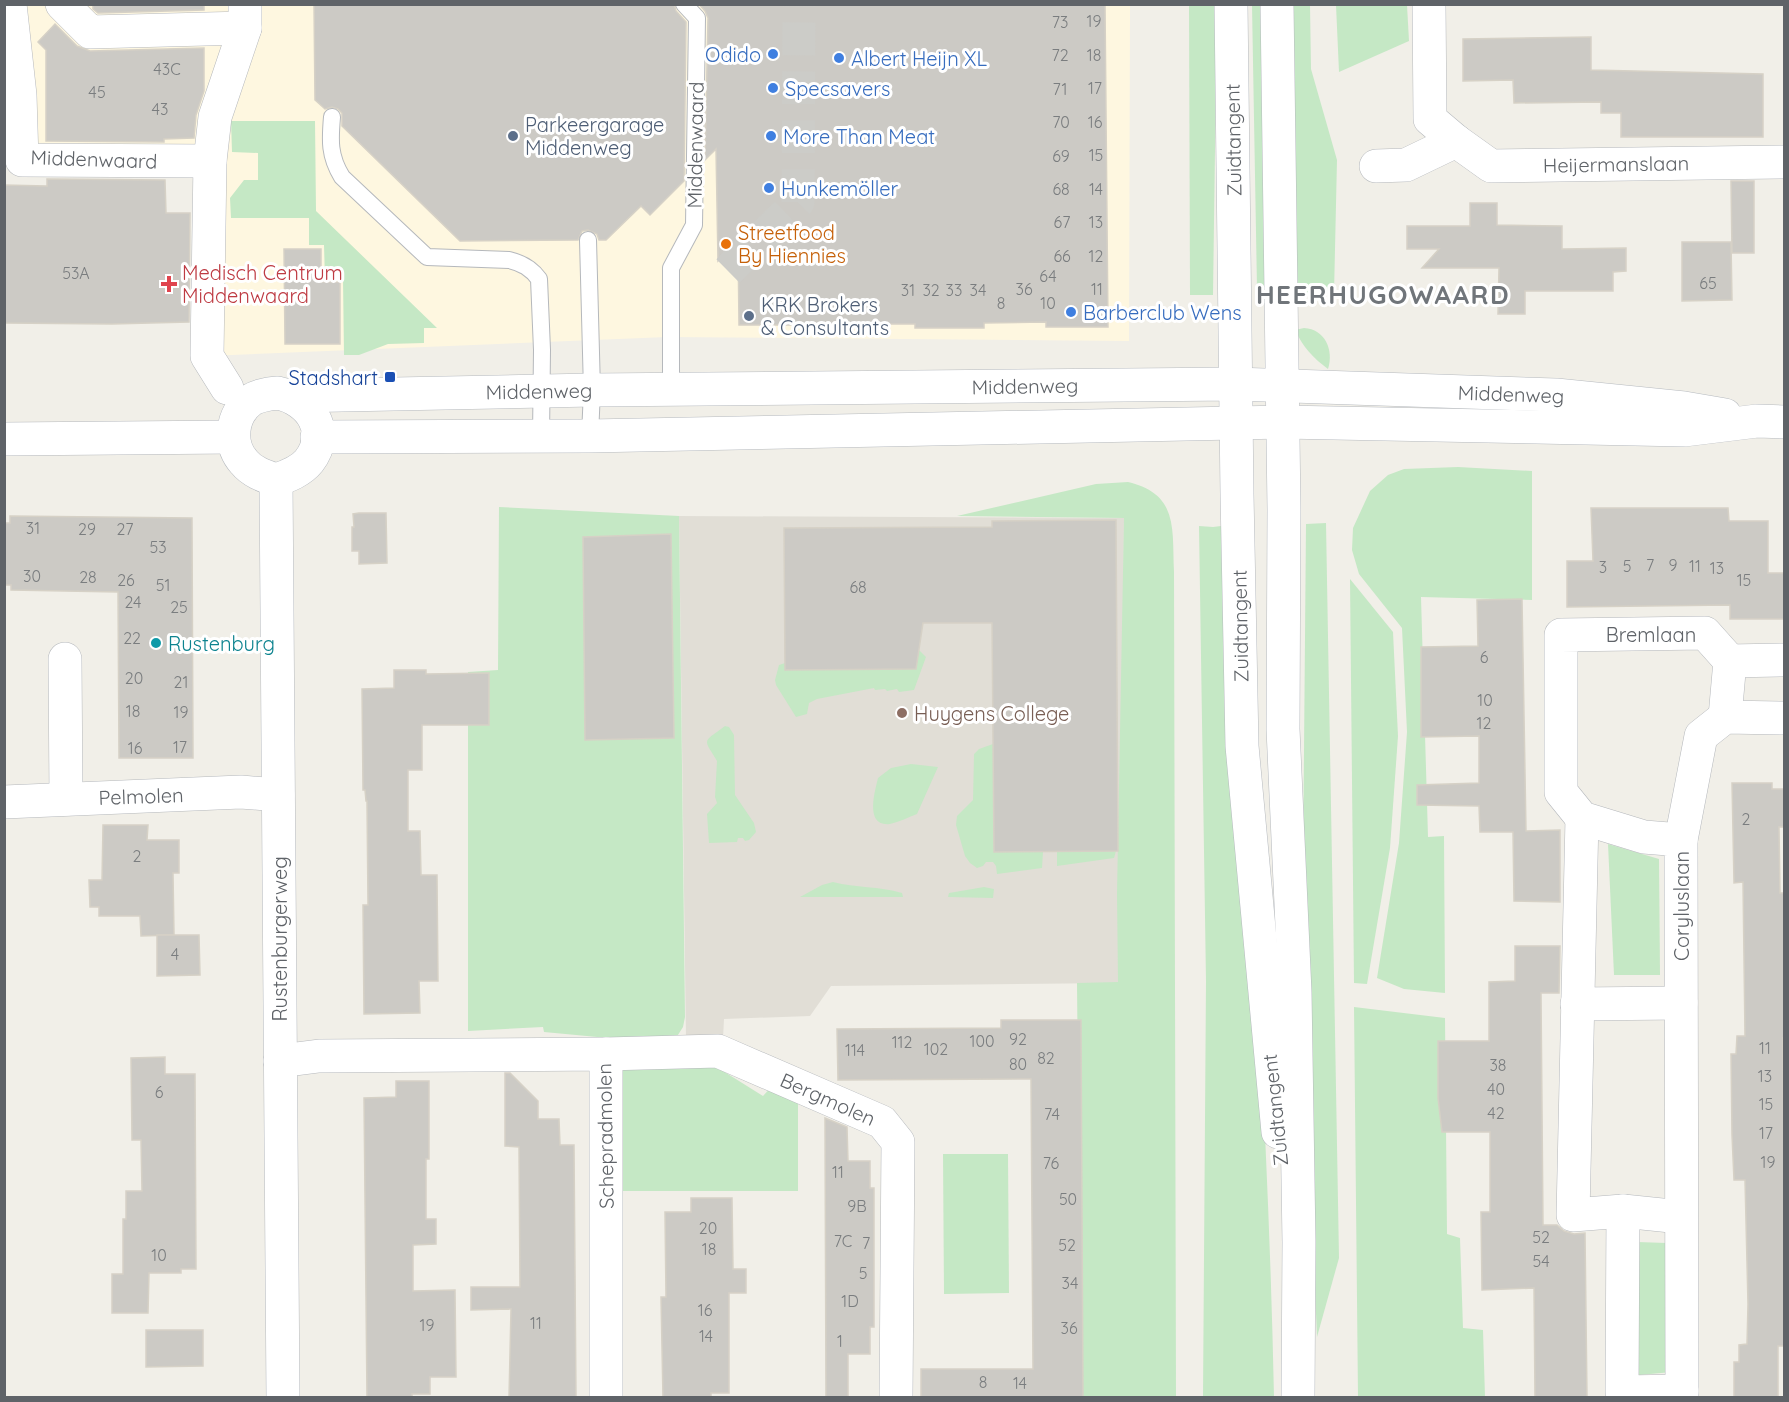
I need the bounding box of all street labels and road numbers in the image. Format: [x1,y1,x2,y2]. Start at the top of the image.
street label: Middenwaard [681,81,709,209]
street label: Zuidtangent [1220,83,1246,197]
street label: Middenwaard [30,144,158,174]
street label: Heijermanslaan [1543,150,1689,178]
street label: Middenweg [971,373,1079,399]
street label: Middenweg [485,378,593,404]
street label: Middenweg [1457,380,1565,408]
street label: Zuidtangent [1227,569,1253,683]
street label: Bremlaan [1606,622,1696,647]
street label: Pelmolen [98,782,184,810]
street label: Coryluslaan [1669,851,1694,961]
street label: Rustenburgerweg [267,856,292,1022]
street label: Zuidtangent [1257,1052,1293,1167]
street label: Schepradmolen [591,1063,619,1209]
street label: Bergmolen [776,1067,880,1131]

